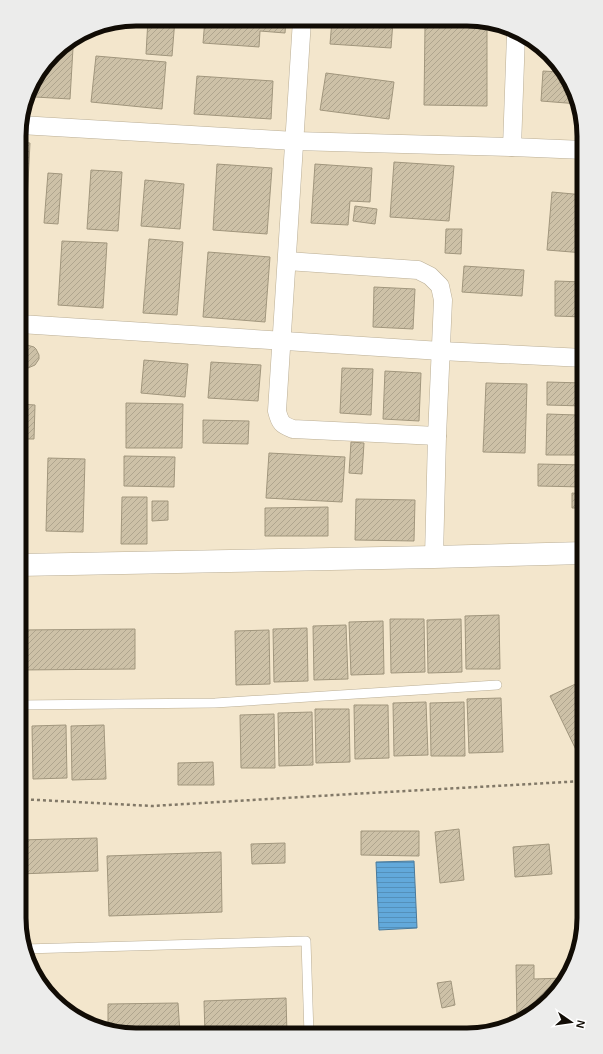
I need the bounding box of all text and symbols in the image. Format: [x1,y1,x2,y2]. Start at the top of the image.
north arrow [551,1002,591,1042]
text: N [574,1019,587,1030]

